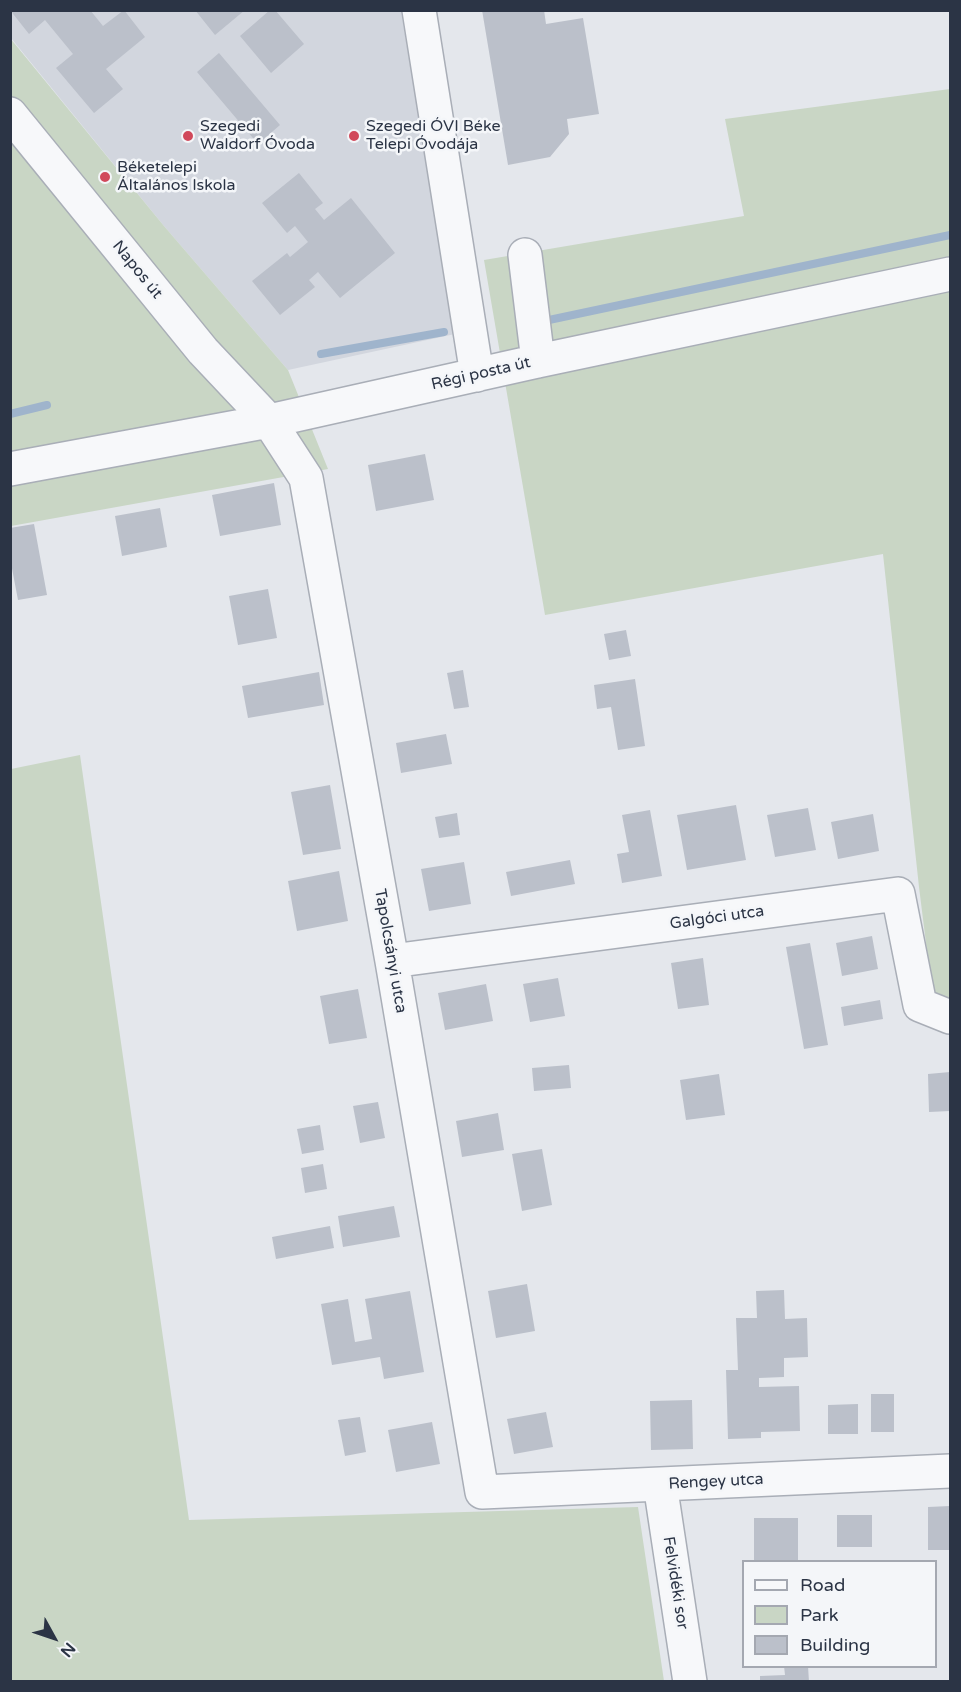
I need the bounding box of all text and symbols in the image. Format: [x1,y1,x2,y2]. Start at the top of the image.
place label: Szegedi Waldorf Óvoda [200,117,315,155]
place label: Szegedi ÓVI Béke Telepi Óvodája [366,117,501,155]
marker: Szegedi Waldorf Óvoda [181,129,195,143]
marker: Szegedi ÓVI Béke Telepi Óvodája [347,129,361,143]
place label: Béketelepi Általános Iskola [117,158,236,196]
marker: Béketelepi Általános Iskola [98,170,112,184]
street label: Napos út [108,237,166,303]
street label: Régi posta út [430,353,532,395]
street label: Tapolcsányi utca [370,887,410,1015]
street label: Galgóci utca [669,902,765,934]
street label: Rengey utca [668,1470,764,1494]
street label: Felvidéki sor [658,1535,692,1631]
legend [742,1560,937,1668]
text: Road [800,1574,845,1596]
text: Park [800,1604,838,1626]
north arrow [24,1608,84,1668]
text: Building [800,1634,870,1656]
text: N [56,1638,80,1661]

